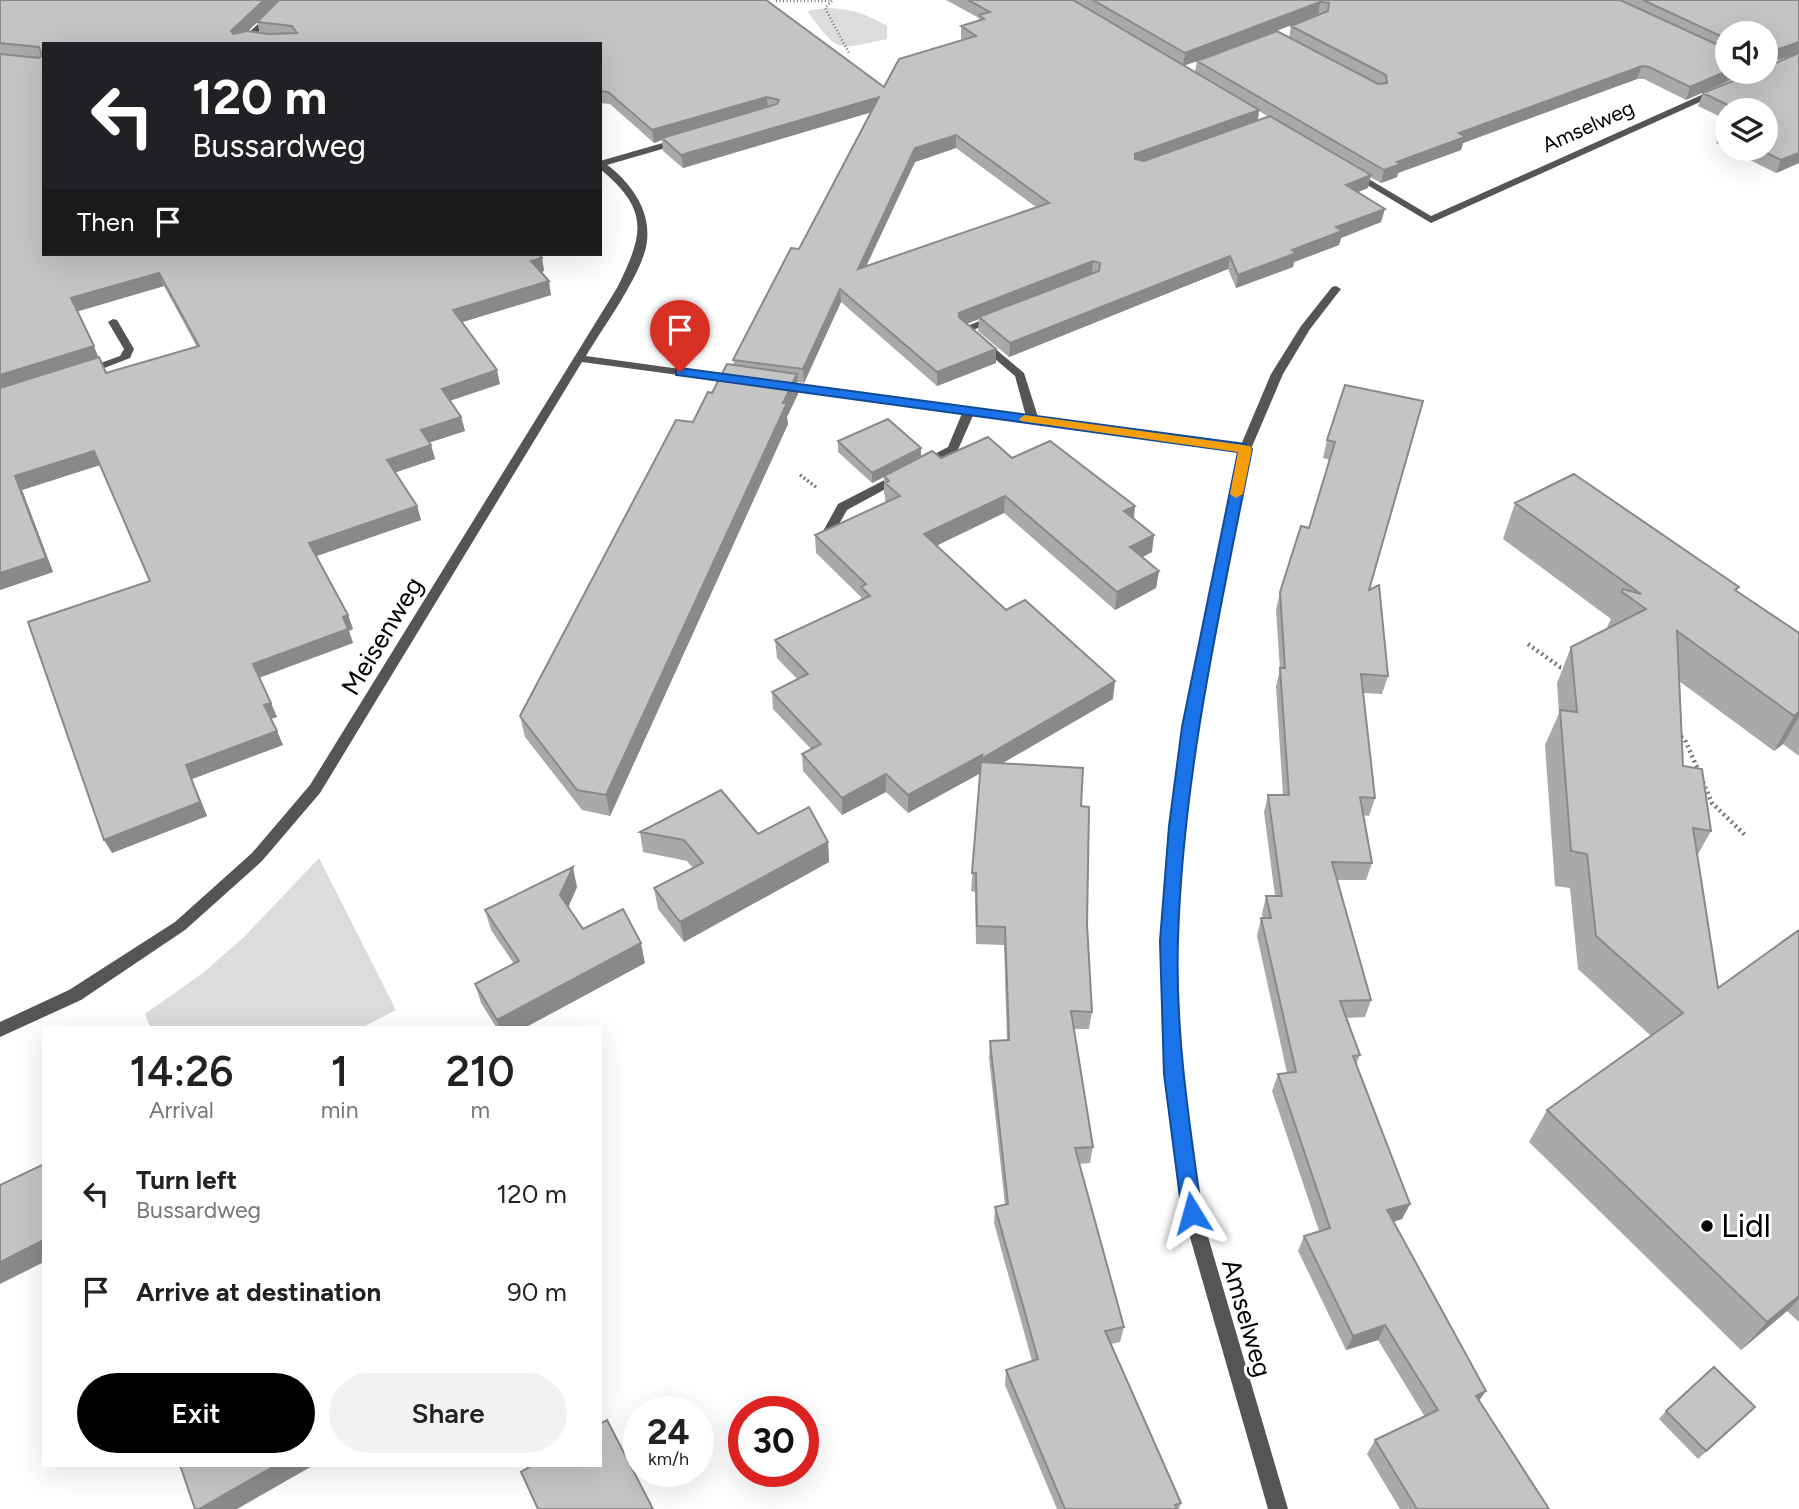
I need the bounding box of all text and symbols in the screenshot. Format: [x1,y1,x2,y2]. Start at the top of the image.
map controls [1715,21,1778,161]
button: sound [1715,21,1778,84]
text: 120 m [192,67,327,126]
icon: left [77,70,168,161]
street label: Amselweg [1538,95,1638,157]
button: layers [1715,98,1778,161]
text: Bussardweg [192,127,366,165]
icon: arrive [149,203,187,241]
text: Then [77,206,135,238]
pin [650,300,710,372]
icon: arrive [661,311,699,349]
street label: Meisenweg [334,571,430,701]
text: 14:26 [129,1046,233,1097]
text: 1 [331,1046,348,1097]
text: 210 [446,1046,515,1097]
text: Arrival [149,1096,214,1124]
text: min [321,1096,358,1124]
text: m [470,1096,490,1124]
text: Turn left [136,1164,237,1196]
icon: left [77,1175,115,1213]
position arrow [1155,1176,1229,1250]
text: 120 m [497,1178,567,1210]
text: Bussardweg [136,1196,261,1224]
place label: Lidl [1721,1207,1771,1245]
marker: Lidl [1699,1218,1715,1234]
street label: Amselweg [1215,1255,1279,1381]
icon: arrive [77,1273,115,1311]
text: Arrive at destination [136,1276,381,1308]
text: 90 m [507,1276,567,1308]
button: Exit [77,1373,315,1453]
button: Share [329,1373,567,1453]
speed limit sign: 30 [728,1396,819,1487]
text: 24 [647,1411,690,1453]
text: km/h [648,1448,689,1470]

